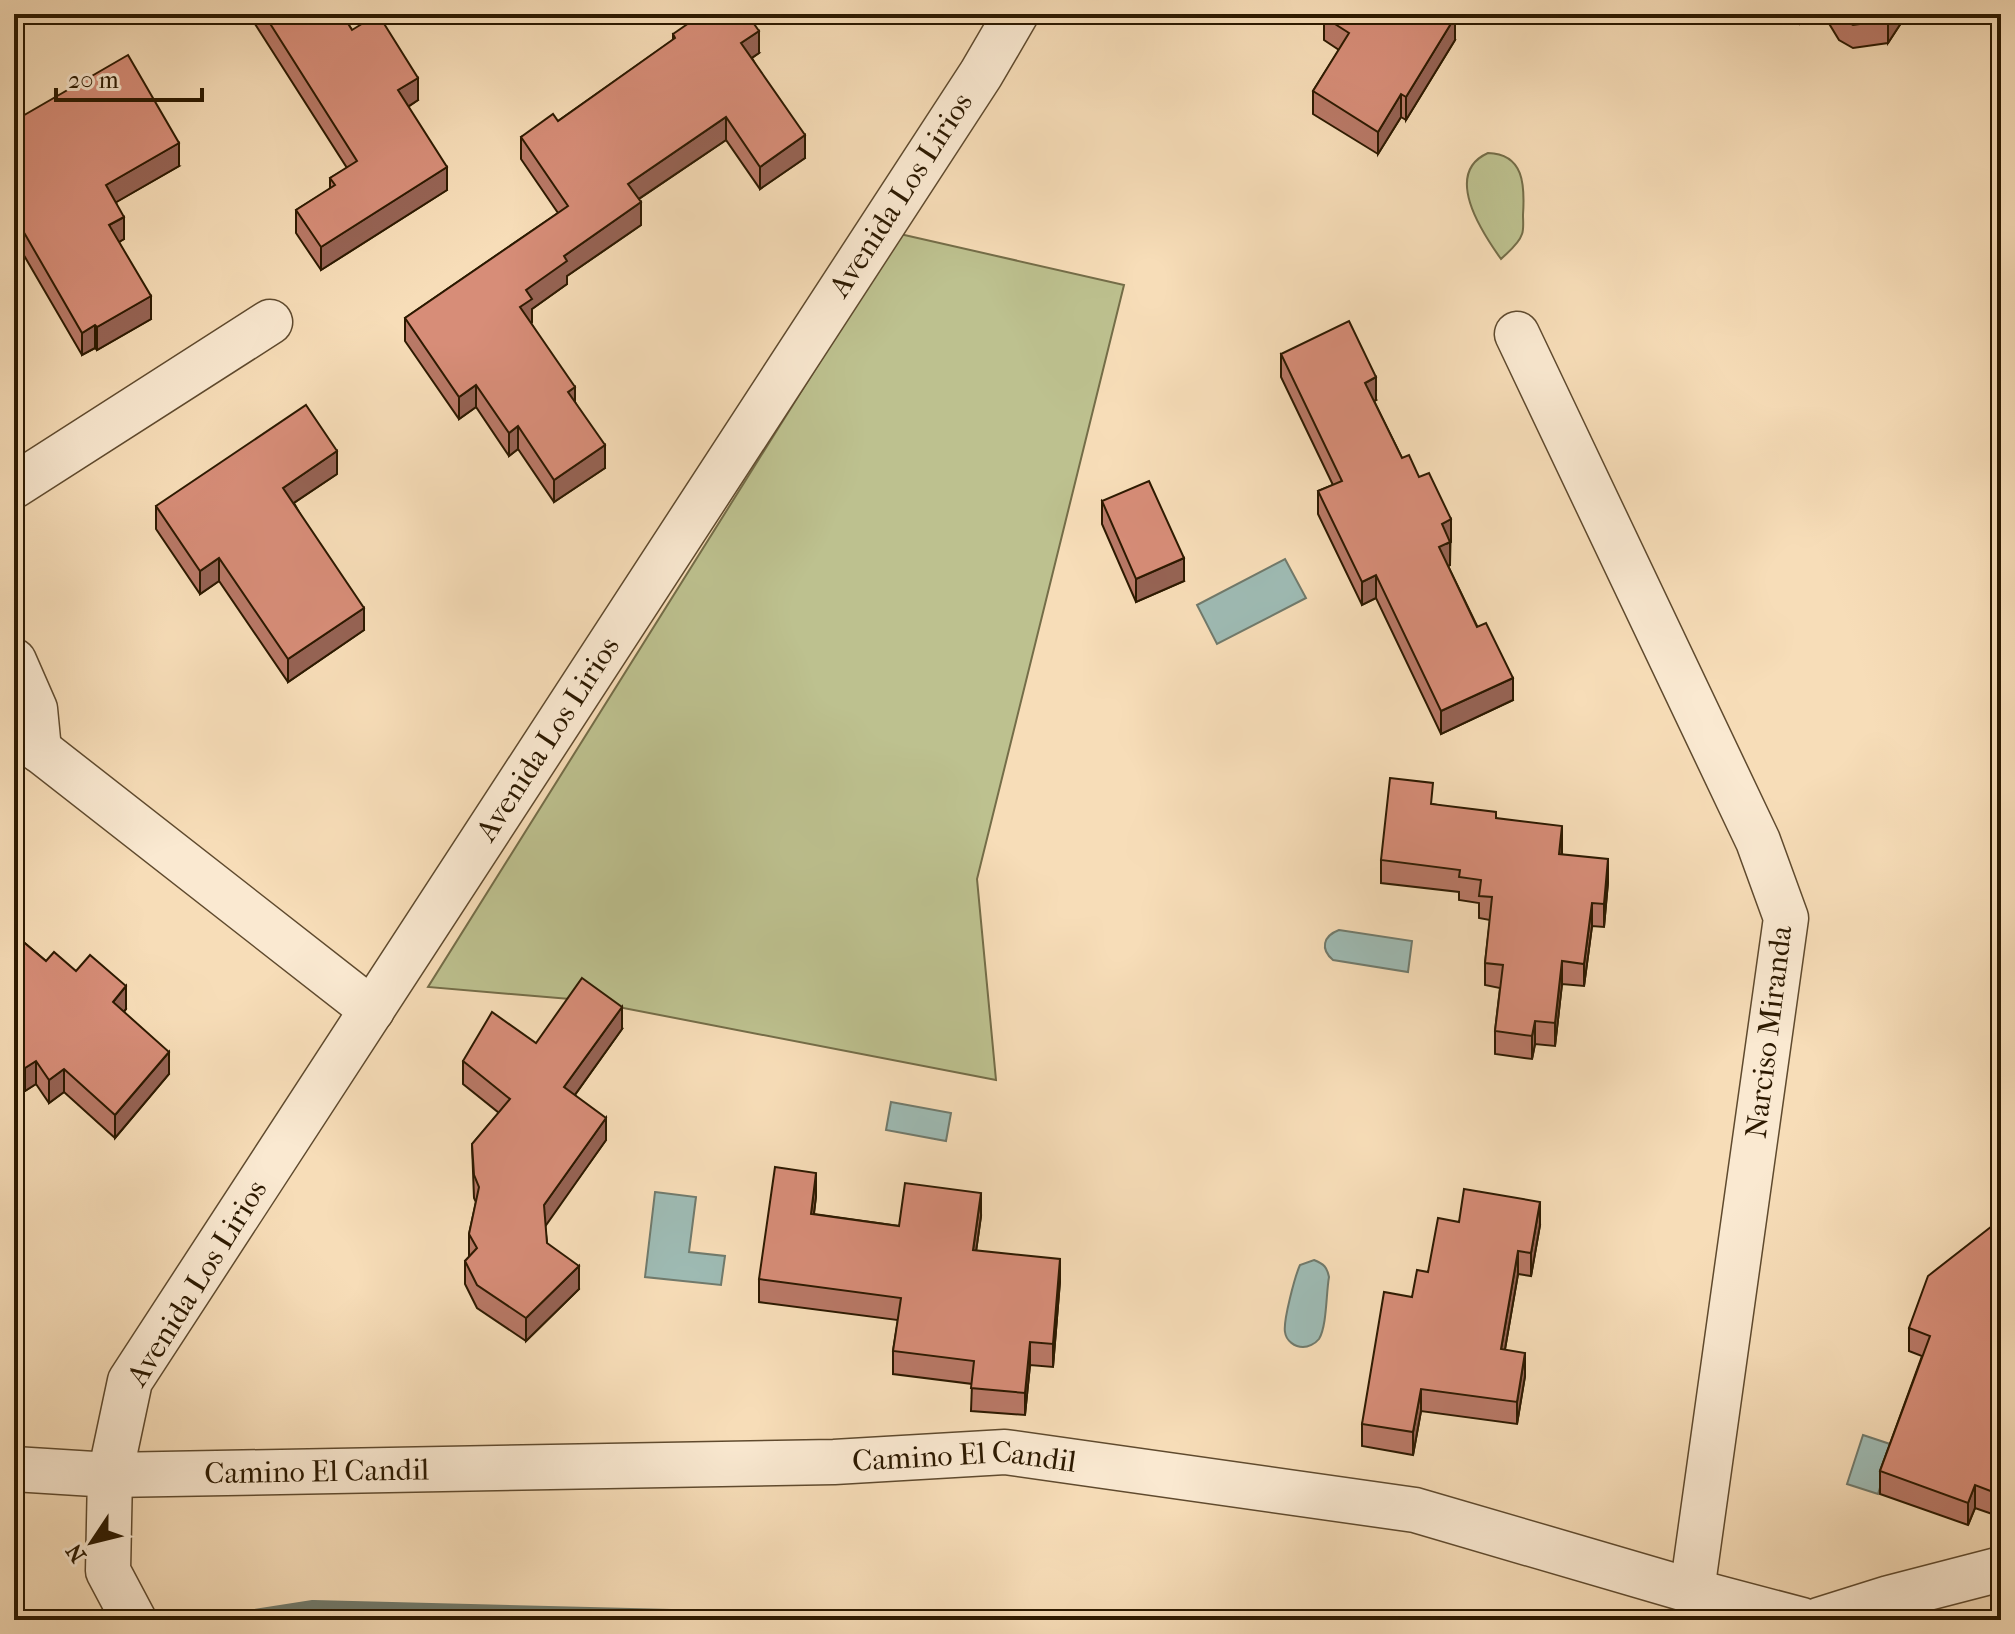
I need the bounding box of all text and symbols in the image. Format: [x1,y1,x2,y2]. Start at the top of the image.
scale bar [56,52,202,102]
text: 20 m [68,66,119,94]
street label: Avenida Los Lirios [821,86,980,304]
street label: Avenida Los Lirios [468,630,627,848]
street label: Narciso Miranda [1739,923,1800,1140]
street label: Avenida Los Lirios [119,1174,274,1393]
street label: Camino El Candil [851,1434,1079,1479]
street label: Camino El Candil [204,1452,429,1491]
north arrow [52,1502,132,1582]
text: N [61,1538,92,1567]

